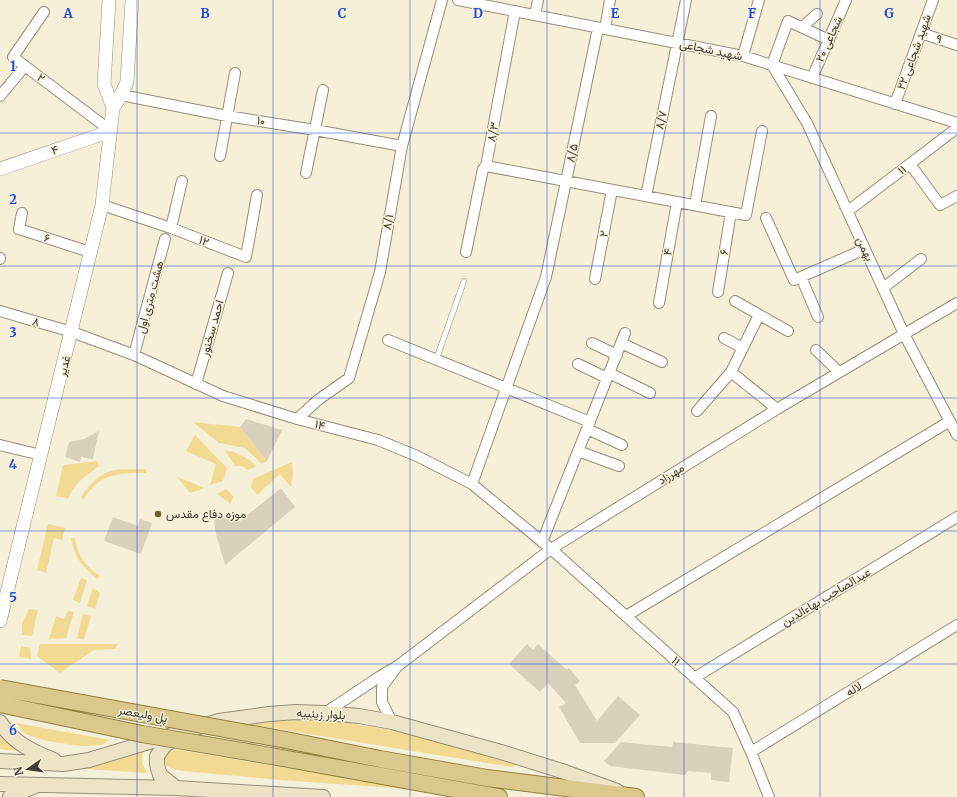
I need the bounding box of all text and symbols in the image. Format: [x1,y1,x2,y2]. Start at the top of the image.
text: A [62,5,73,22]
text: B [200,5,210,22]
text: C [338,5,347,22]
text: D [473,5,483,22]
text: E [611,5,620,22]
text: F [748,5,756,22]
text: G [884,5,894,22]
street label: شهید شجاعی ۲۲ [893,12,935,92]
street label: شجاعی ۲۰ [812,13,846,65]
street label: ۹ [934,30,944,47]
street label: شهید شجاعی [678,36,744,64]
text: 1 [10,58,16,75]
street label: ۲ [34,70,48,85]
street label: ۸/۷ [651,109,670,131]
street label: ۱۰ [256,112,266,129]
street label: ۸/۳ [483,121,502,143]
street label: ۴ [49,141,61,158]
street label: ۸/۵ [562,142,581,164]
street label: ۱۱ [894,162,909,178]
text: 2 [9,191,17,208]
street label: ۸/۱ [379,213,396,231]
street label: ۶ [42,229,52,246]
street label: ۲ [596,229,611,238]
street label: ۱۲ [197,232,211,249]
street label: بهمن [852,234,878,264]
street label: ۴ [660,247,676,257]
street label: ۶ [716,248,731,256]
street label: هشت متری اول [133,259,167,335]
street label: احمد سخنور [196,298,228,359]
street label: ۸ [31,313,42,330]
text: 3 [9,324,17,341]
street label: غدیر [53,354,74,379]
street label: ۱۴ [313,416,327,433]
text: 4 [9,456,18,473]
street label: مهرزاد [655,460,687,488]
place label: موزه دفاع مقدس [166,506,246,523]
marker: موزه دفاع مقدس [153,509,163,519]
street label: عبدالصاحب بهاءالدین [778,564,874,630]
text: 5 [9,589,17,606]
street label: ۱۱ [669,653,684,669]
street label: لاله [843,678,865,699]
street label: پل ولیعصر [116,702,169,726]
street label: بلوار زینبیه [296,705,346,723]
text: 6 [9,722,17,739]
north arrow [8,749,48,789]
text: N [10,765,26,777]

